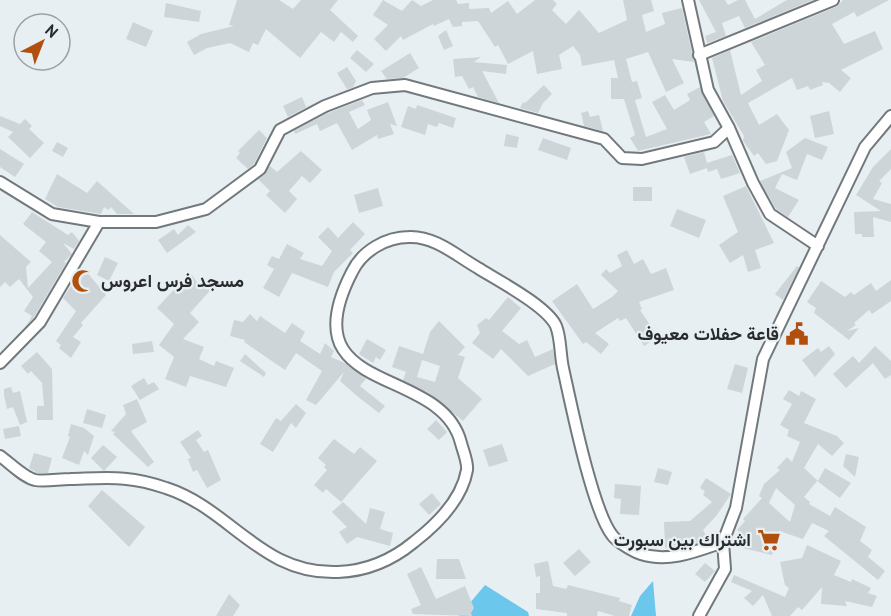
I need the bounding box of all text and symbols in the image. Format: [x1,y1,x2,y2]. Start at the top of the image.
north arrow [12,12,72,72]
text: N [41,20,63,42]
mosque icon: مسجد فرس اعروس [70,268,96,294]
place label: مسجد فرس اعروس [101,269,244,292]
public building icon: قاعة حفلات معيوف [784,321,810,347]
place label: قاعة حفلات معيوف [637,322,779,345]
supermarket icon: اشتراك بين سبورت [756,527,782,553]
place label: اشتراك بين سبورت [614,528,751,551]

